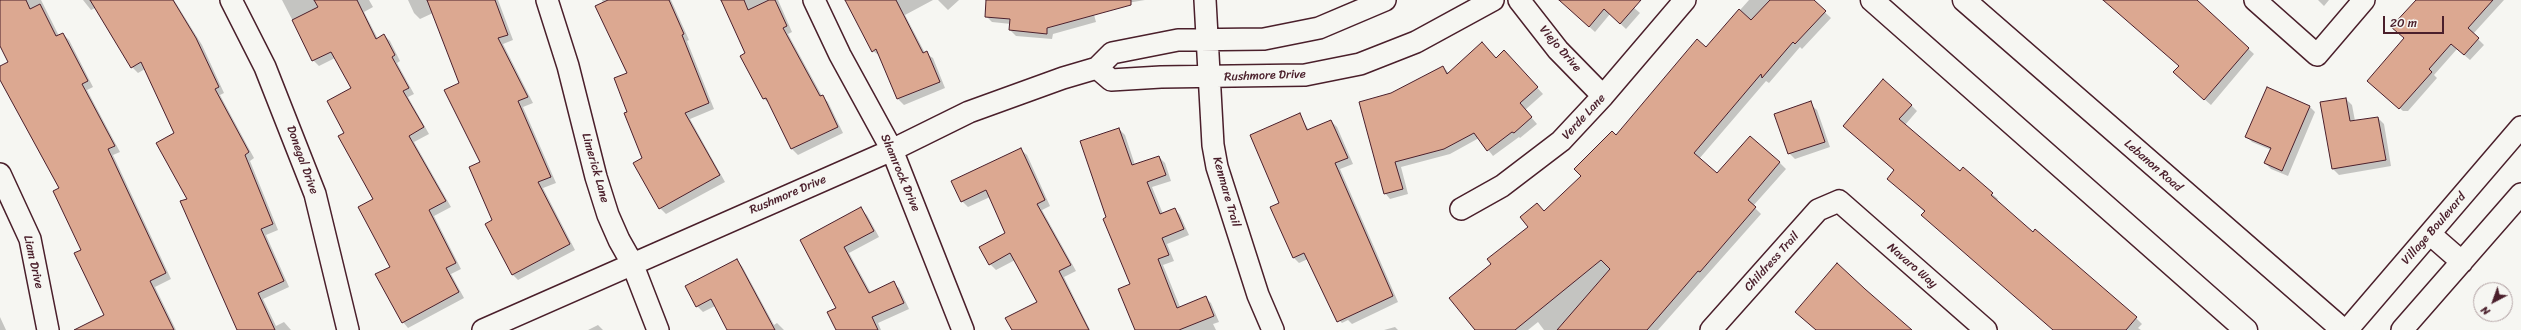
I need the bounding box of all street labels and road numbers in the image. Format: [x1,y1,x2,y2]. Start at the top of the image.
street label: Viejo Drive [1536,23,1584,75]
street label: Rushmore Drive [1224,67,1306,85]
street label: Verde Lane [1559,91,1609,143]
street label: Donegal Drive [283,124,321,196]
street label: Limerick Lane [578,131,612,205]
street label: Shamrock Drive [877,132,923,214]
street label: Lebanon Road [2121,137,2185,195]
street label: Kenmare Trail [1209,155,1243,229]
street label: Rushmore Drive [748,172,828,218]
street label: Village Boulevard [2399,190,2469,268]
street label: Childress Trail [1742,229,1802,295]
street label: Liam Drive [20,234,46,290]
street label: Navaro Way [1884,240,1940,292]

